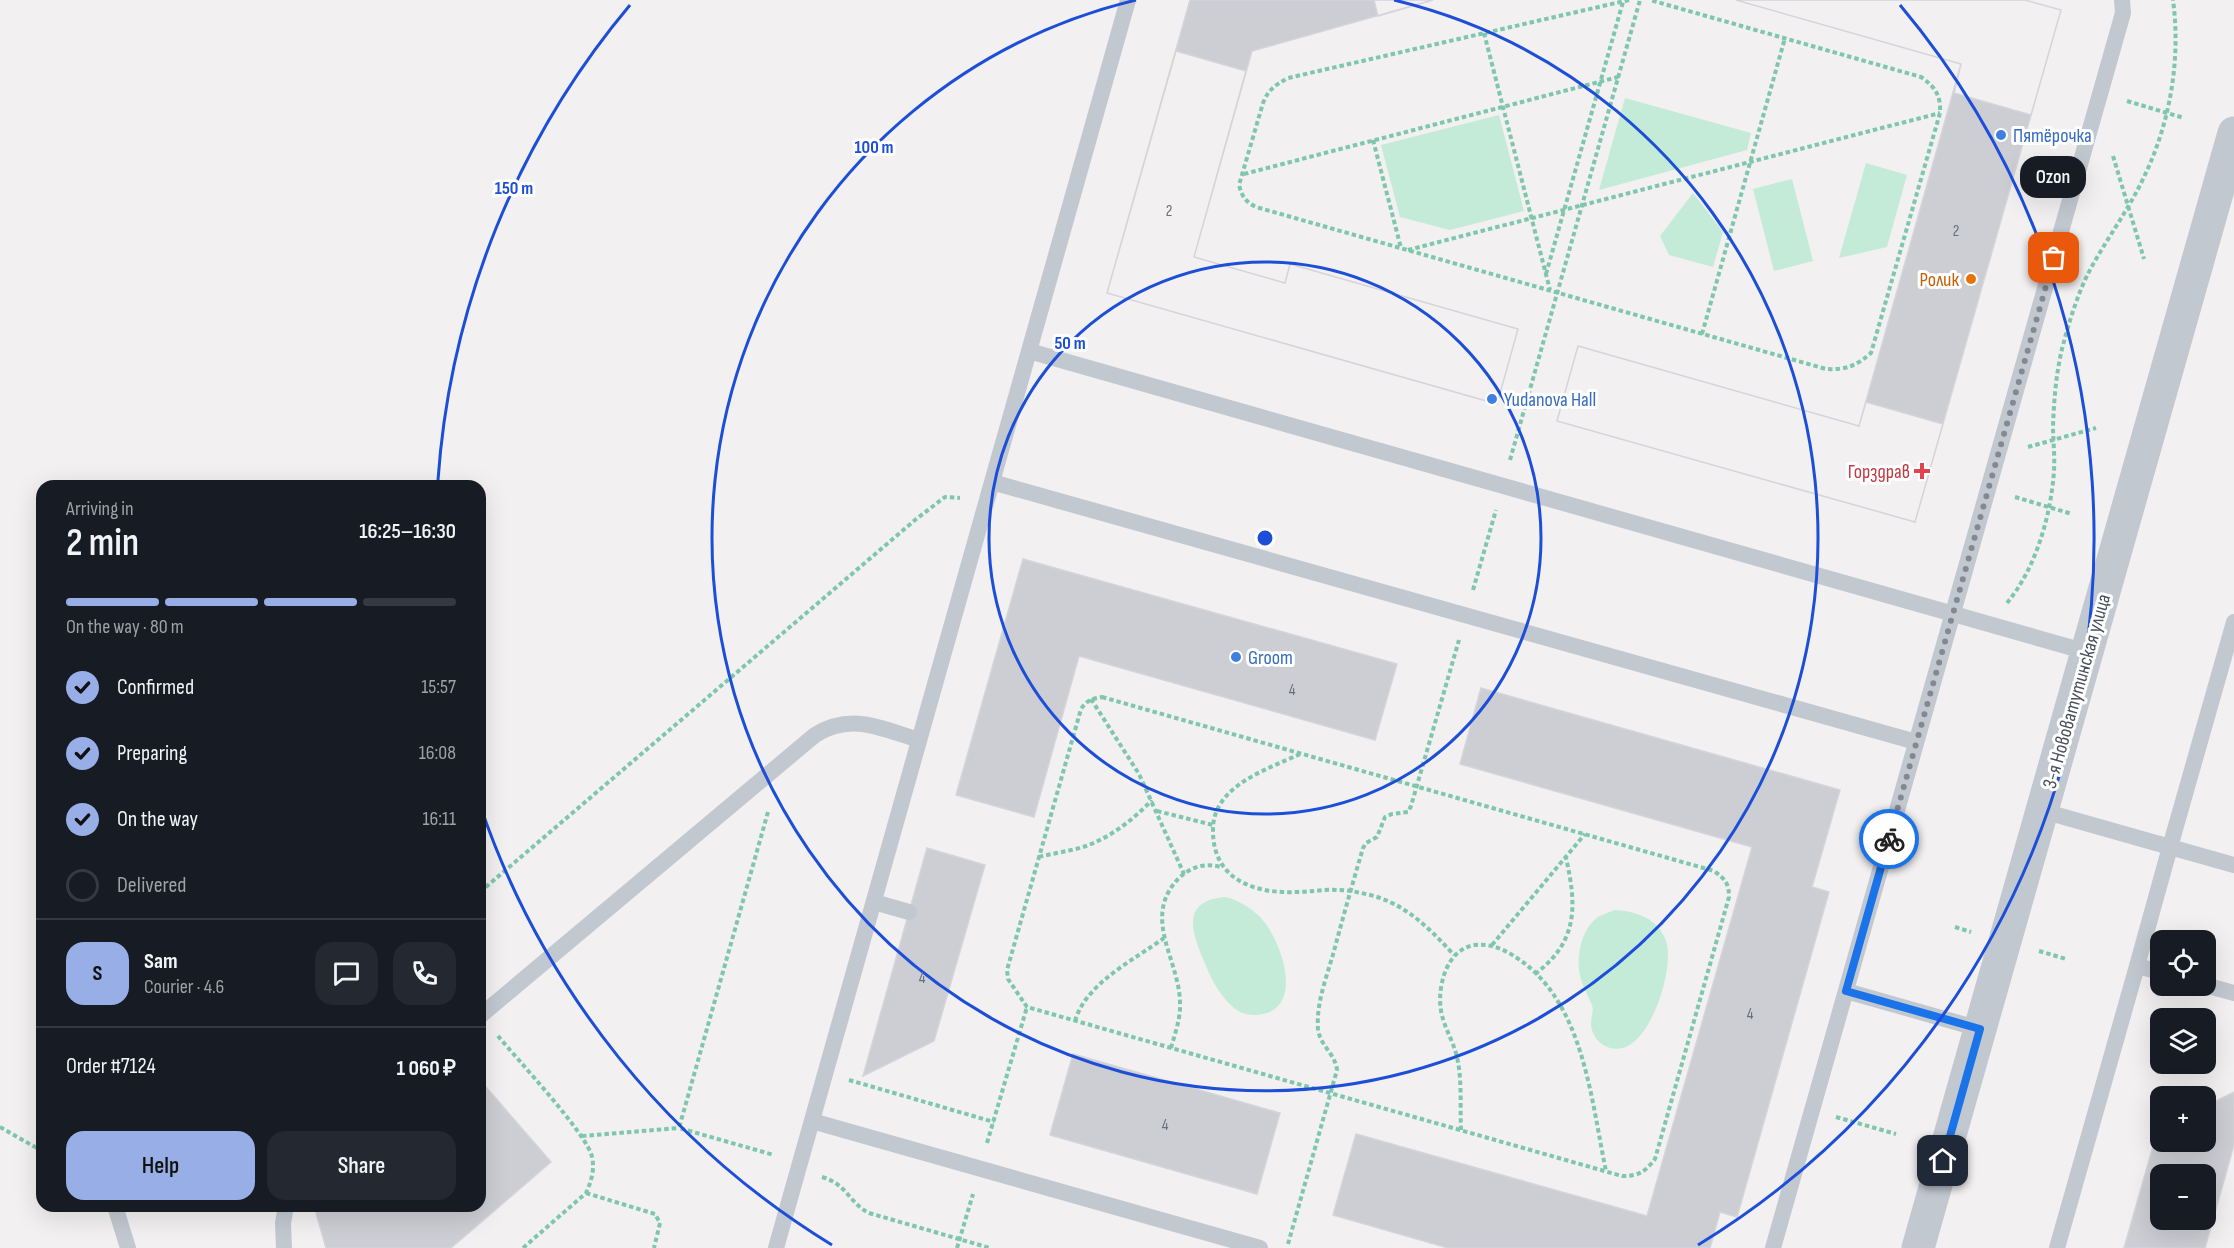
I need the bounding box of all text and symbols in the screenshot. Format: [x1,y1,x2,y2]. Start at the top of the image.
place label: Пятёрочка [2013,124,2092,148]
marker: Пятёрочка [1994,128,2008,142]
text: 100 m [855,137,894,158]
callout: Ozon [2021,156,2087,198]
text: Ozon [2036,165,2070,189]
text: 150 m [495,178,533,199]
house number: 2 [1166,202,1172,221]
house number: 2 [1953,222,1959,241]
pin [2028,232,2079,283]
icon: bag [2037,241,2070,274]
place label: Ролик [1919,268,1959,292]
marker: Ролик [1964,272,1978,286]
text: 50 m [1054,333,1086,354]
place label: Yudanova Hall [1504,388,1596,412]
marker: Yudanova Hall [1485,392,1499,406]
place label: Горздрав [1848,460,1910,484]
marker: Горздрав [1915,464,1929,478]
text: Arriving in [66,497,134,521]
text: 16:25–16:30 [359,518,456,545]
text: 2 min [66,520,139,567]
centre of rings [1255,528,1275,548]
street label: 3-я Нововатутинская улица [2038,591,2116,791]
text: On the way · 80 m [66,615,184,639]
place label: Groom [1248,646,1293,670]
marker: Groom [1229,650,1243,664]
icon: check [66,671,99,704]
text: Confirmed [117,674,194,701]
text: 15:57 [421,675,456,699]
house number: 4 [1289,681,1296,700]
icon: check [66,737,99,770]
text: Preparing [117,740,187,767]
text: 16:08 [419,741,456,765]
icon: check [66,803,99,836]
text: On the way [117,806,198,833]
text: 16:11 [422,807,456,831]
courier [1859,809,1919,869]
icon: bike [1873,823,1906,856]
text: Delivered [117,872,186,899]
map controls [2150,930,2216,1230]
button: locate [2150,930,2216,996]
button: chat [315,942,378,1005]
button: phone [393,942,456,1005]
text: Sam [144,948,178,975]
text: S [93,960,102,987]
house number: 4 [919,969,926,988]
text: Courier · 4.6 [144,975,224,999]
house number: 4 [1747,1005,1754,1024]
button: layers [2150,1008,2216,1074]
text: Order #7124 [66,1053,156,1080]
text: 1 060 ₽ [396,1055,456,1082]
button: + [2150,1086,2216,1152]
house number: 4 [1162,1116,1169,1135]
button: Help [66,1131,255,1200]
button: Share [267,1131,456,1200]
pin [1917,1135,1968,1186]
icon: home [1926,1144,1959,1177]
button: − [2150,1164,2216,1230]

